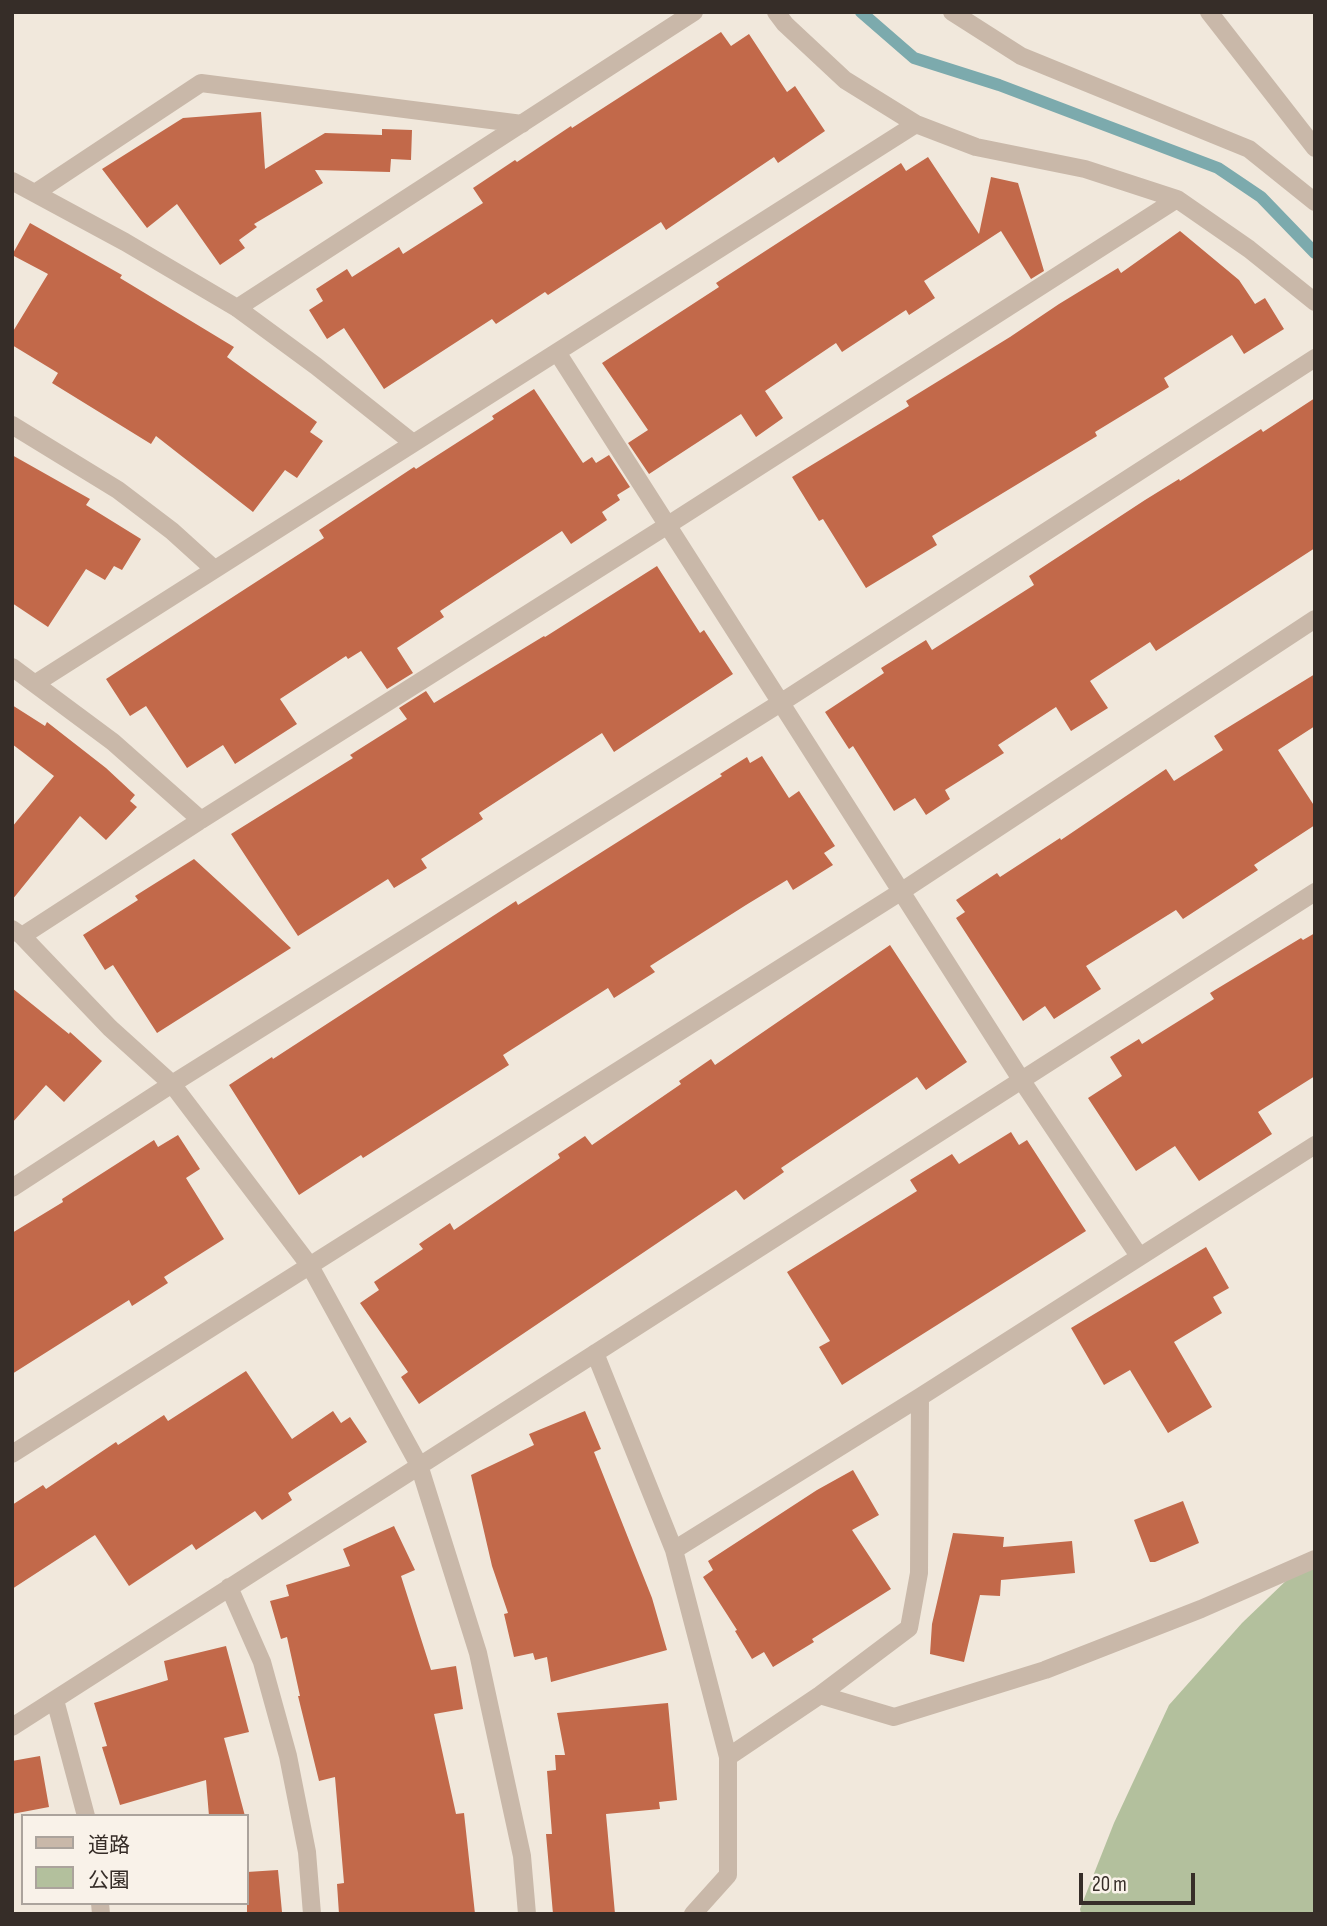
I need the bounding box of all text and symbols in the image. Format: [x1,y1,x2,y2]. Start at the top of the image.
legend [21,1814,248,1905]
text: 道路 [88,1833,130,1858]
scale bar [1082,1860,1198,1904]
text: 公園 [88,1868,130,1893]
text: 20 m [1092,1872,1127,1897]

